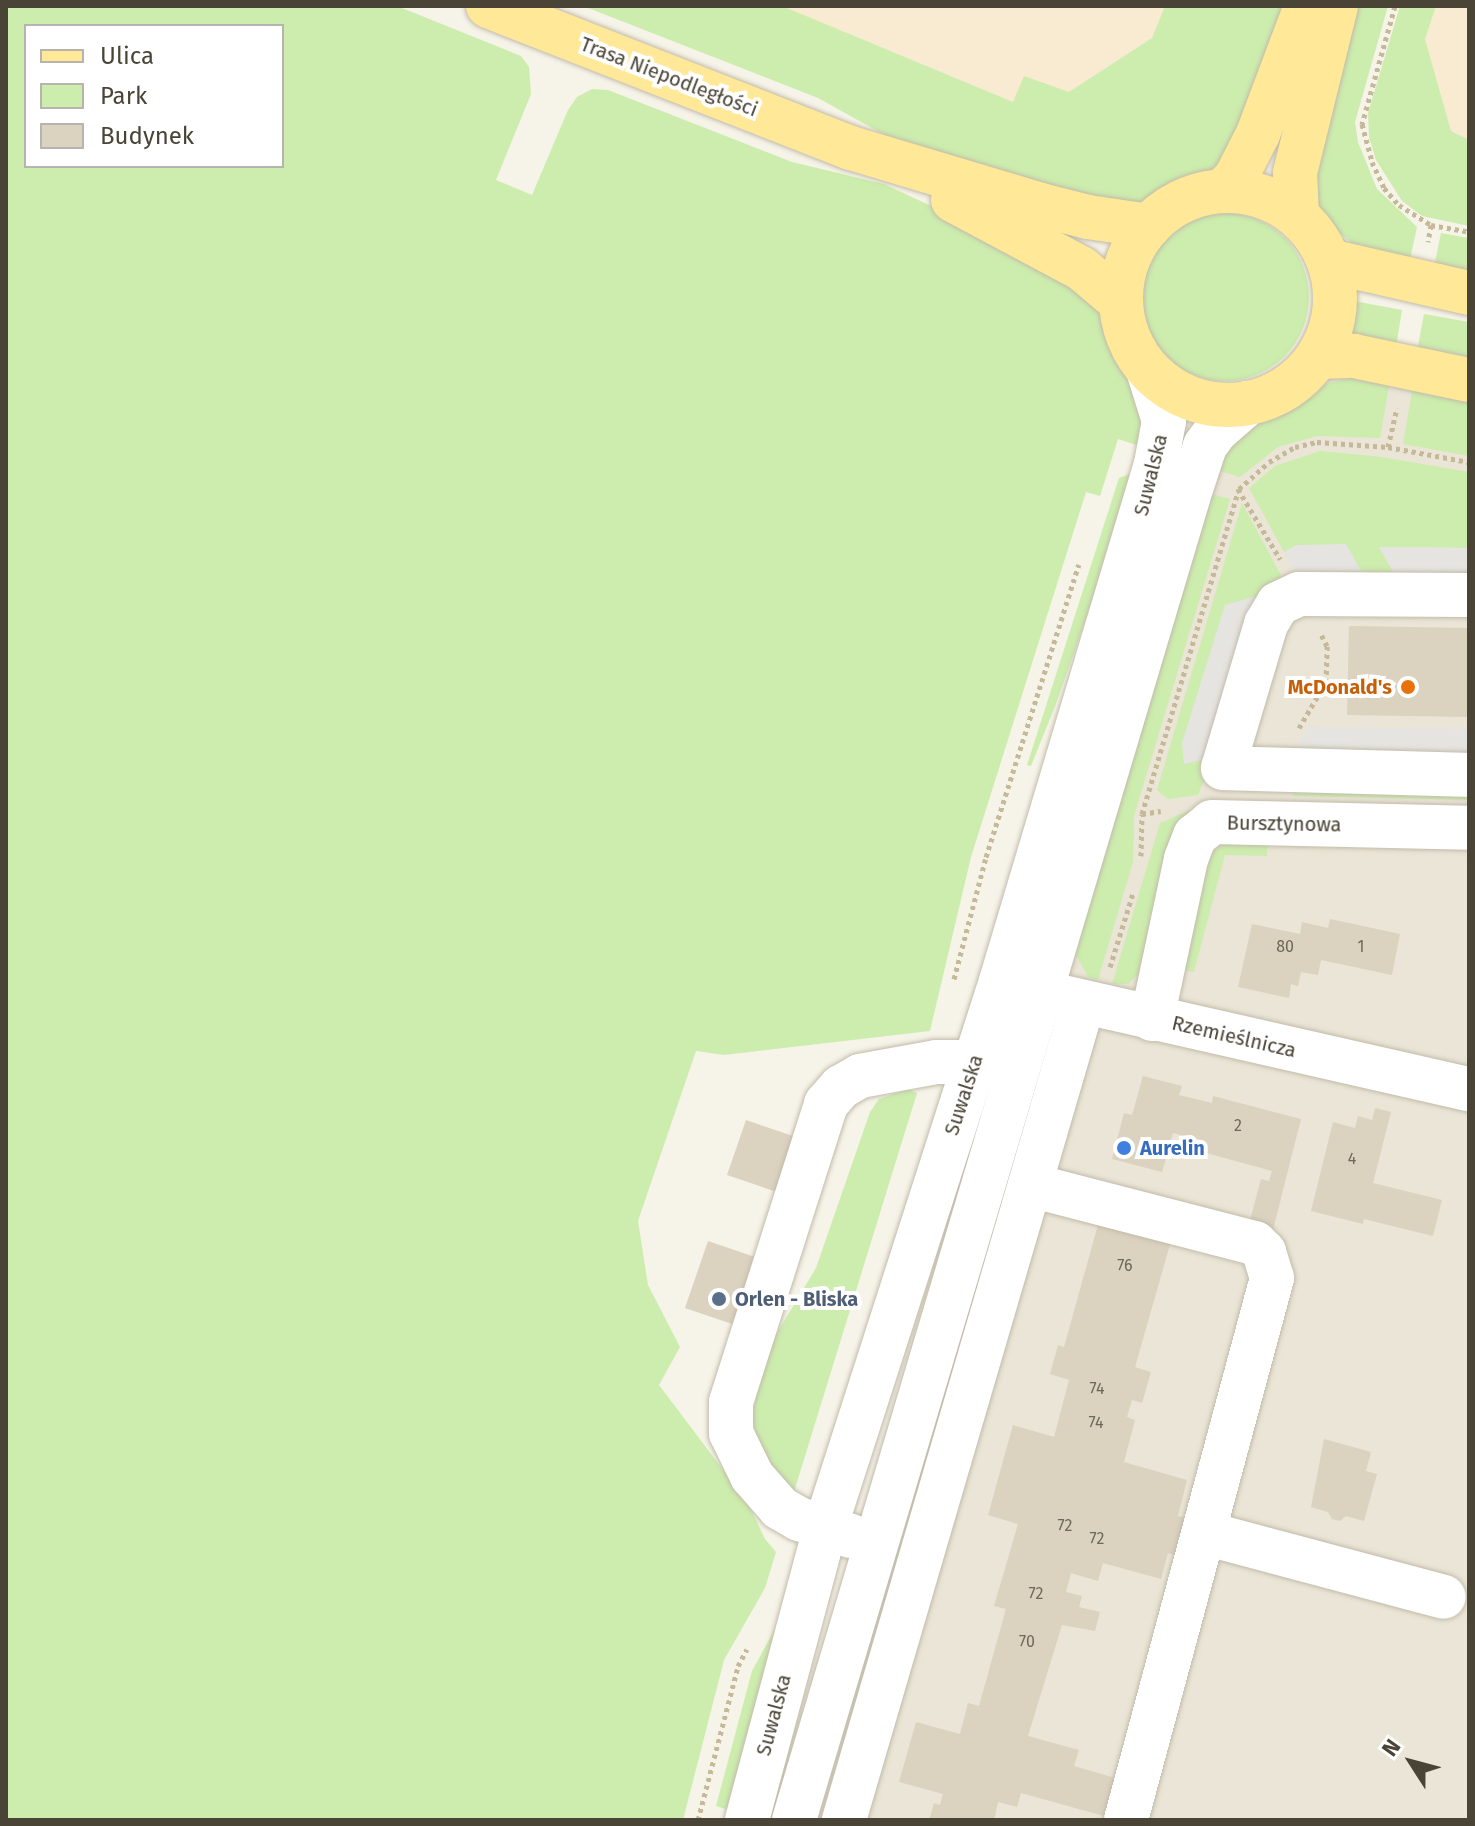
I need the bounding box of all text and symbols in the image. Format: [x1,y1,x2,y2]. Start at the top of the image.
legend [24,24,284,168]
street label: Trasa Niepodległości [577,32,761,122]
text: Ulica [100,42,154,70]
text: Park [100,82,147,110]
text: Budynek [100,122,194,150]
street label: Suwalska [1129,432,1173,518]
place label: McDonald's [1288,675,1392,699]
marker: McDonald's [1399,678,1417,696]
street label: Bursztynowa [1226,811,1342,837]
house number: 80 [1276,937,1294,957]
house number: 1 [1358,937,1364,957]
street label: Rzemieślnicza [1170,1011,1298,1063]
street label: Suwalska [940,1052,988,1138]
house number: 2 [1234,1116,1242,1136]
place label: Aurelin [1140,1136,1205,1160]
marker: Aurelin [1115,1139,1133,1157]
house number: 4 [1348,1149,1356,1169]
house number: 76 [1117,1256,1133,1276]
place label: Orlen - Bliska [735,1287,858,1311]
marker: Orlen - Bliska [710,1290,728,1308]
house number: 74 [1090,1379,1104,1399]
house number: 74 [1089,1413,1103,1433]
house number: 72 [1058,1516,1072,1536]
house number: 72 [1090,1529,1104,1549]
house number: 72 [1029,1584,1043,1604]
house number: 70 [1019,1632,1035,1652]
street label: Suwalska [752,1672,796,1758]
north arrow [1371,1722,1451,1802]
text: N [1376,1734,1406,1761]

